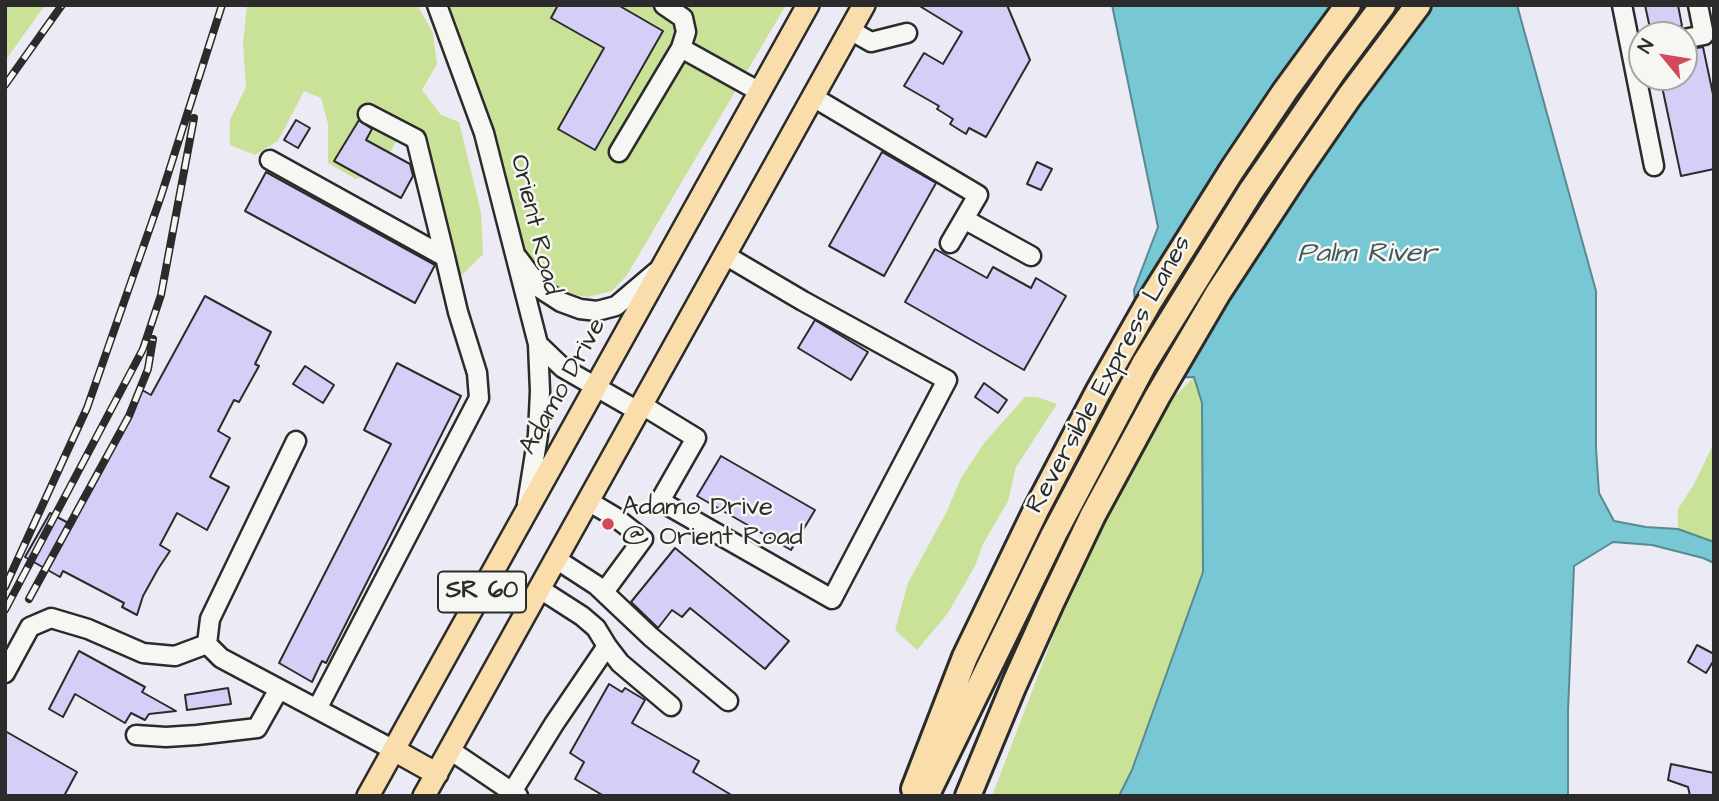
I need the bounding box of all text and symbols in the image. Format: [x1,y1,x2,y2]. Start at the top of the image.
north arrow [1628,21,1698,91]
text: N [1631,34,1661,58]
street label: Orient Road [502,152,566,298]
street label: Reversible Express Lanes [1020,231,1200,519]
water label: Palm River [1298,238,1436,272]
street label: Adamo Drive [514,313,614,461]
place label: Adamo Drive @ Orient Road [622,493,803,554]
marker: Adamo Drive @ Orient Road [600,516,616,532]
road number: SR 60 [438,572,526,612]

